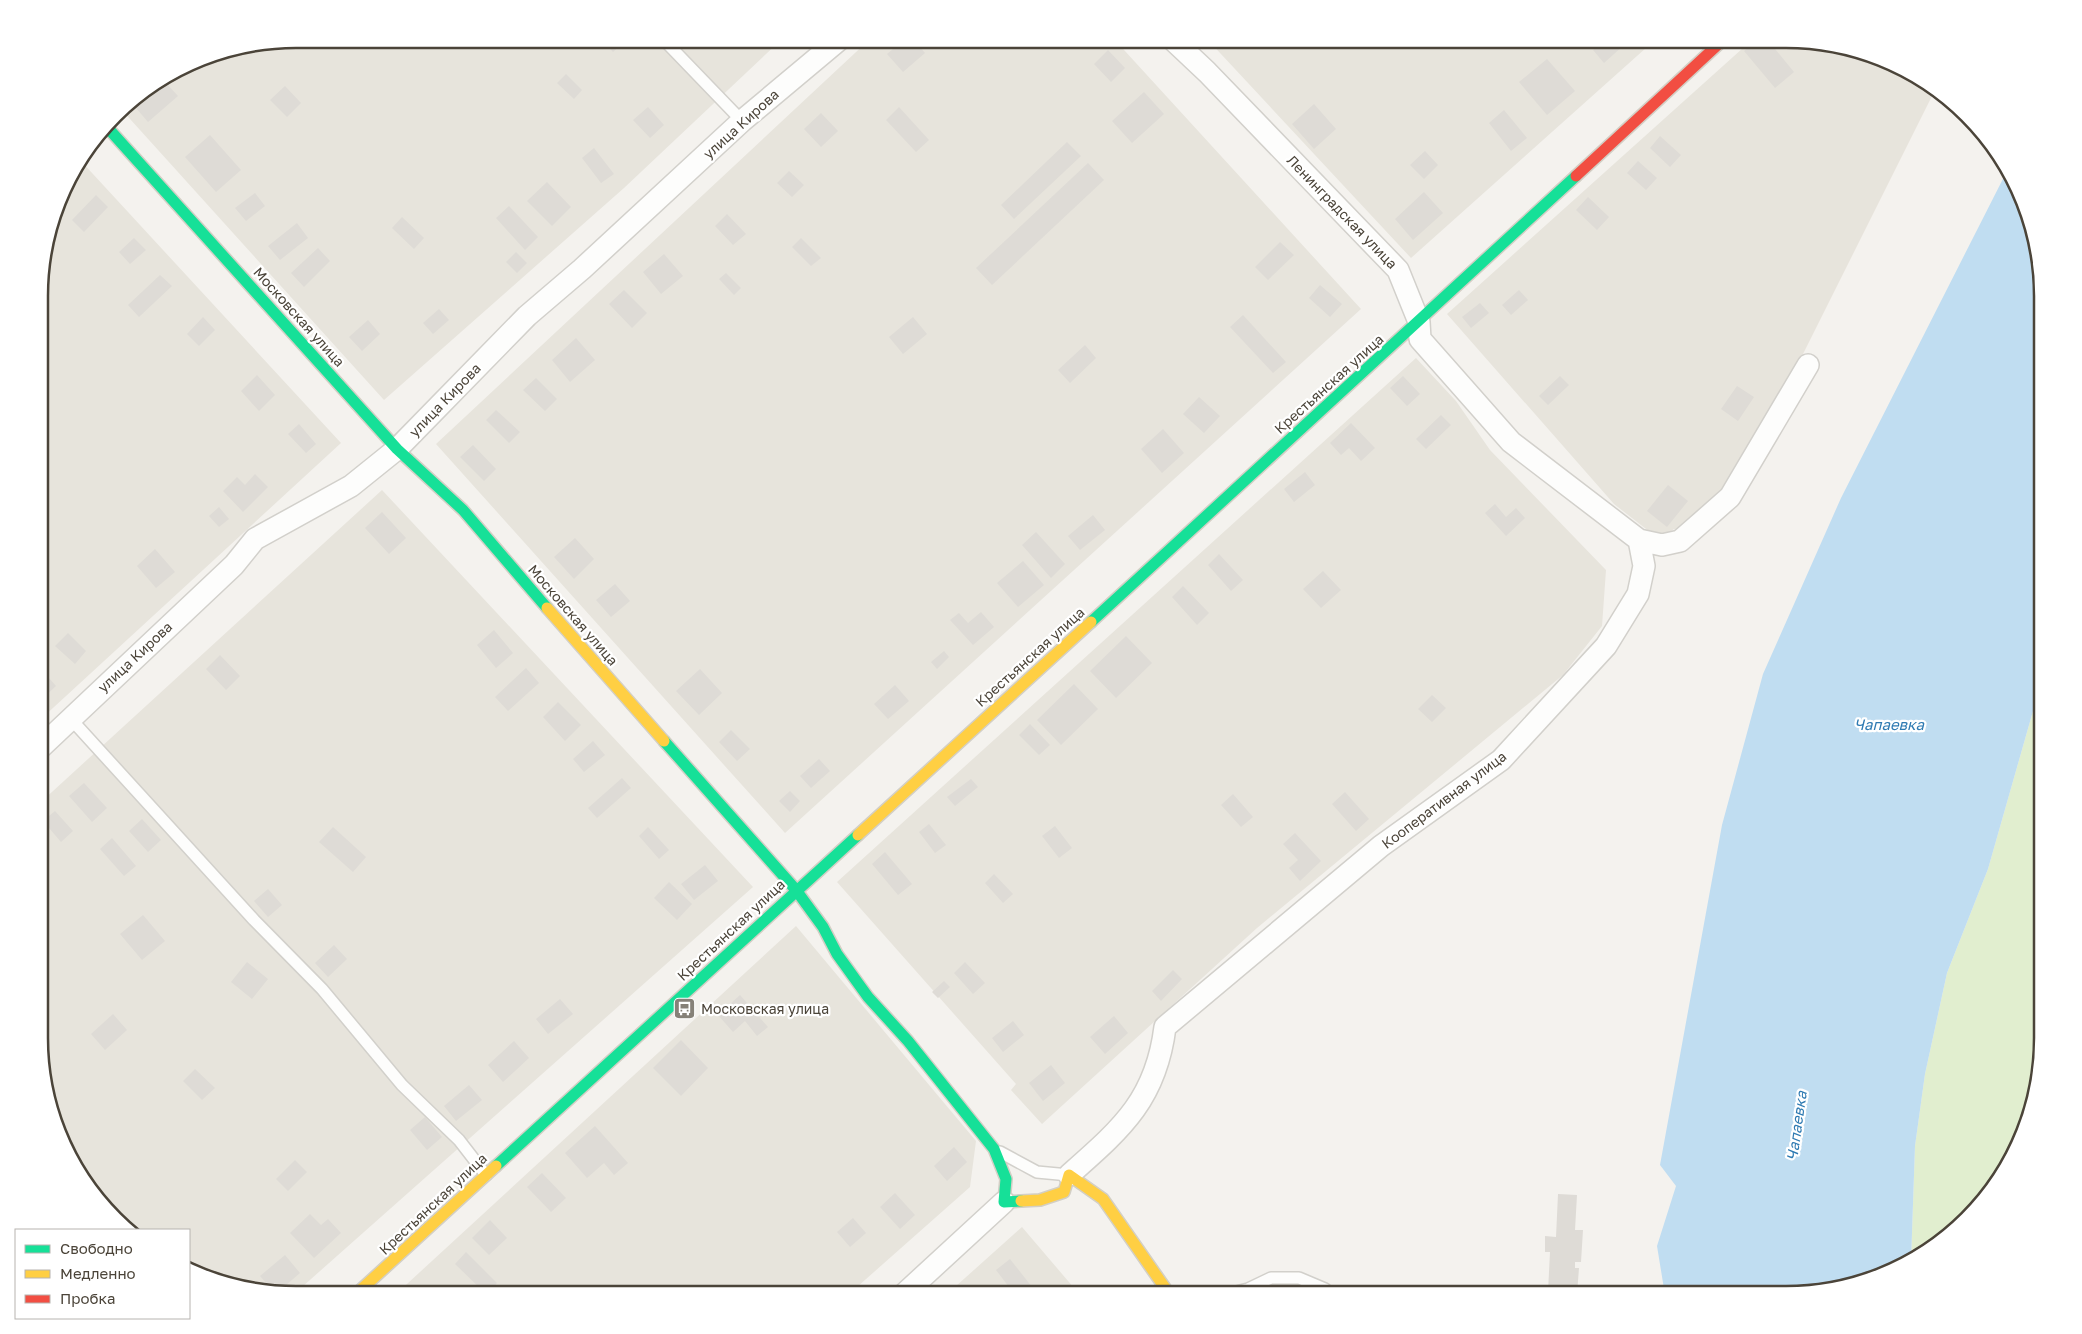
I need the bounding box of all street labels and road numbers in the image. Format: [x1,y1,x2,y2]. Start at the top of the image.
street label: улица Кирова [699,85,782,162]
street label: Ленинградская улица [1284,151,1401,272]
street label: Московская улица [250,263,349,370]
street label: Крестьянская улица [1271,330,1387,437]
street label: улица Кирова [405,359,484,440]
street label: Московская улица [525,561,622,669]
street label: Крестьянская улица [972,603,1088,710]
street label: улица Кирова [94,618,175,695]
street label: Кооперативная улица [1378,747,1509,852]
street label: Крестьянская улица [673,875,788,984]
street label: Крестьянская улица [375,1149,490,1258]

